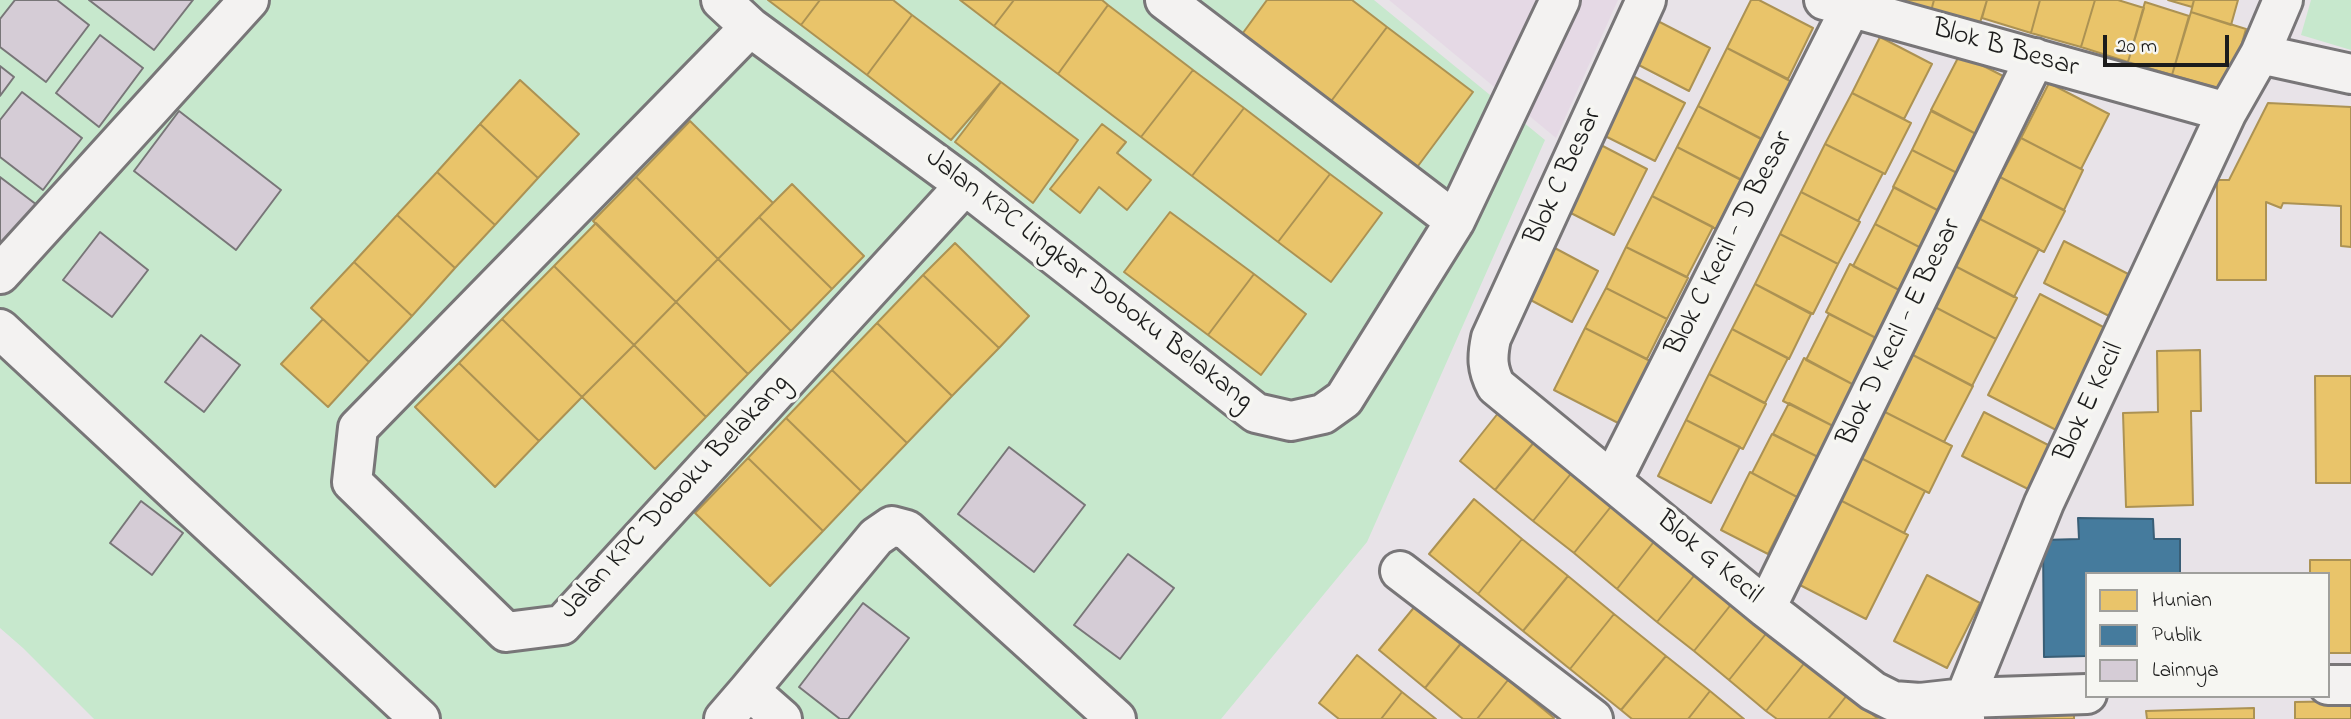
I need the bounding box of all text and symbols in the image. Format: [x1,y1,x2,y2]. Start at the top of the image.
street label: Blok B Besar [1928,13,2082,87]
scale bar [2106,21,2232,65]
text: 20 m [2116,32,2157,62]
street label: Blok C Besar [1519,103,1611,251]
street label: Blok C Kecil - D Besar [1660,126,1802,362]
street label: Jalan KPC Lingkar Doboku Belakang [917,143,1259,419]
street label: Blok D Kecil - E Besar [1831,214,1971,452]
street label: Blok E Kecil [2049,338,2133,468]
street label: Jalan KPC Doboku Belakang [554,368,798,628]
street label: Blok G Kecil [1648,505,1768,613]
legend [2085,572,2330,698]
text: Hunian [2152,586,2212,616]
text: Publik [2152,621,2202,651]
text: Lainnya [2152,656,2219,686]

